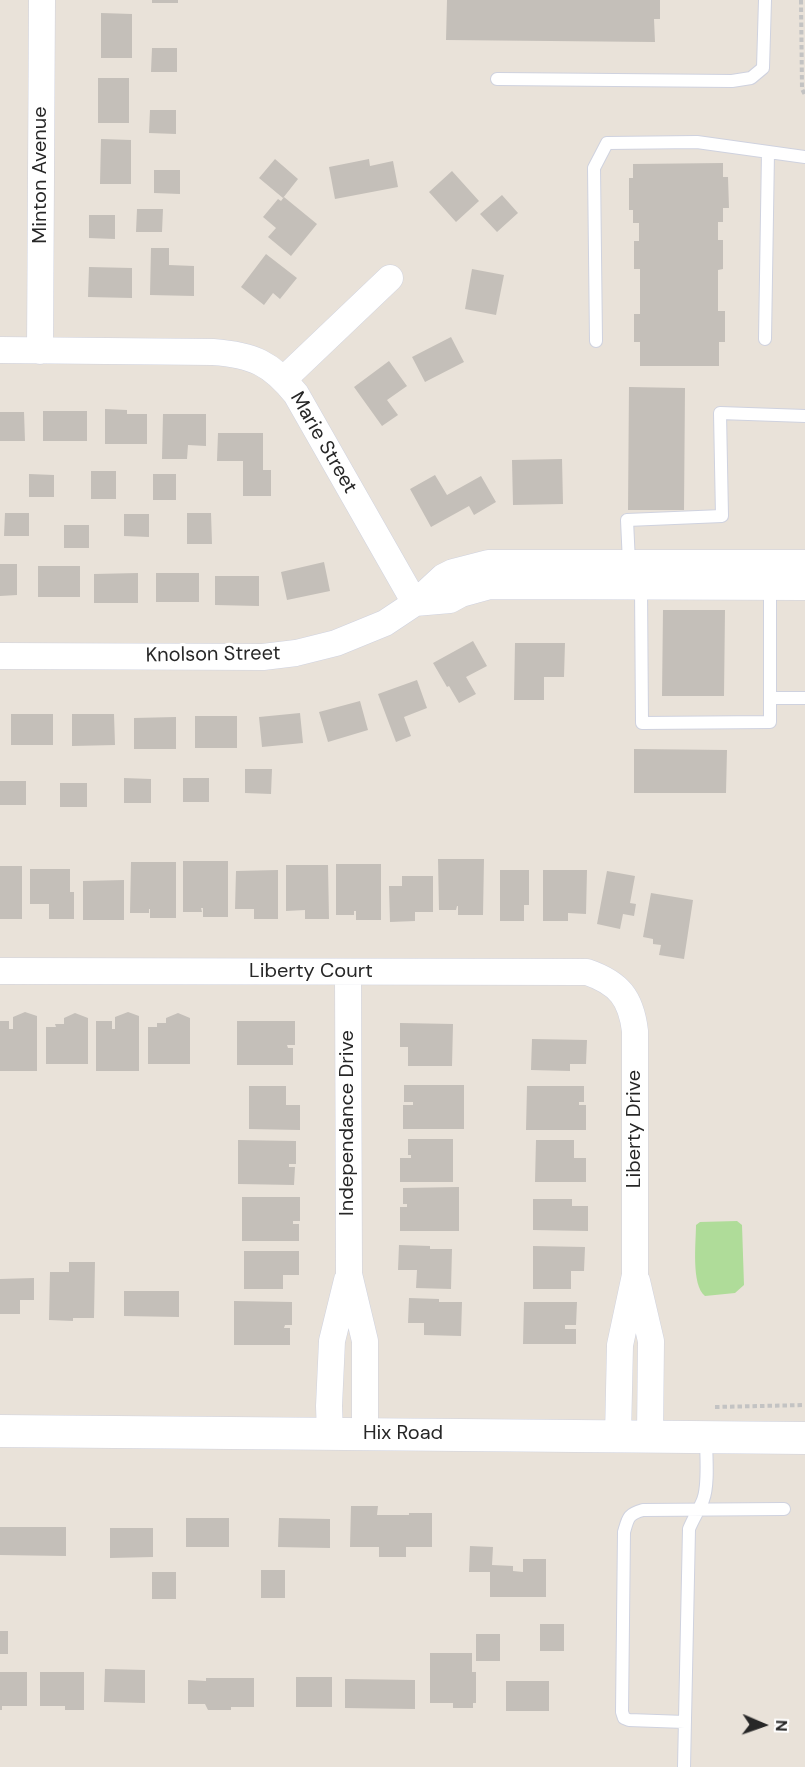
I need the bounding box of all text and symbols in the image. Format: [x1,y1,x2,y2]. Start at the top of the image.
street label: Minton Avenue [29,106,53,244]
street label: Marie Street [284,388,362,498]
street label: Knolson Street [145,642,281,668]
street label: Liberty Court [249,960,373,984]
street label: Independance Drive [336,1030,360,1216]
street label: Liberty Drive [623,1070,647,1188]
street label: Hix Road [363,1422,443,1446]
north arrow [733,1695,793,1755]
text: N [771,1719,792,1732]

